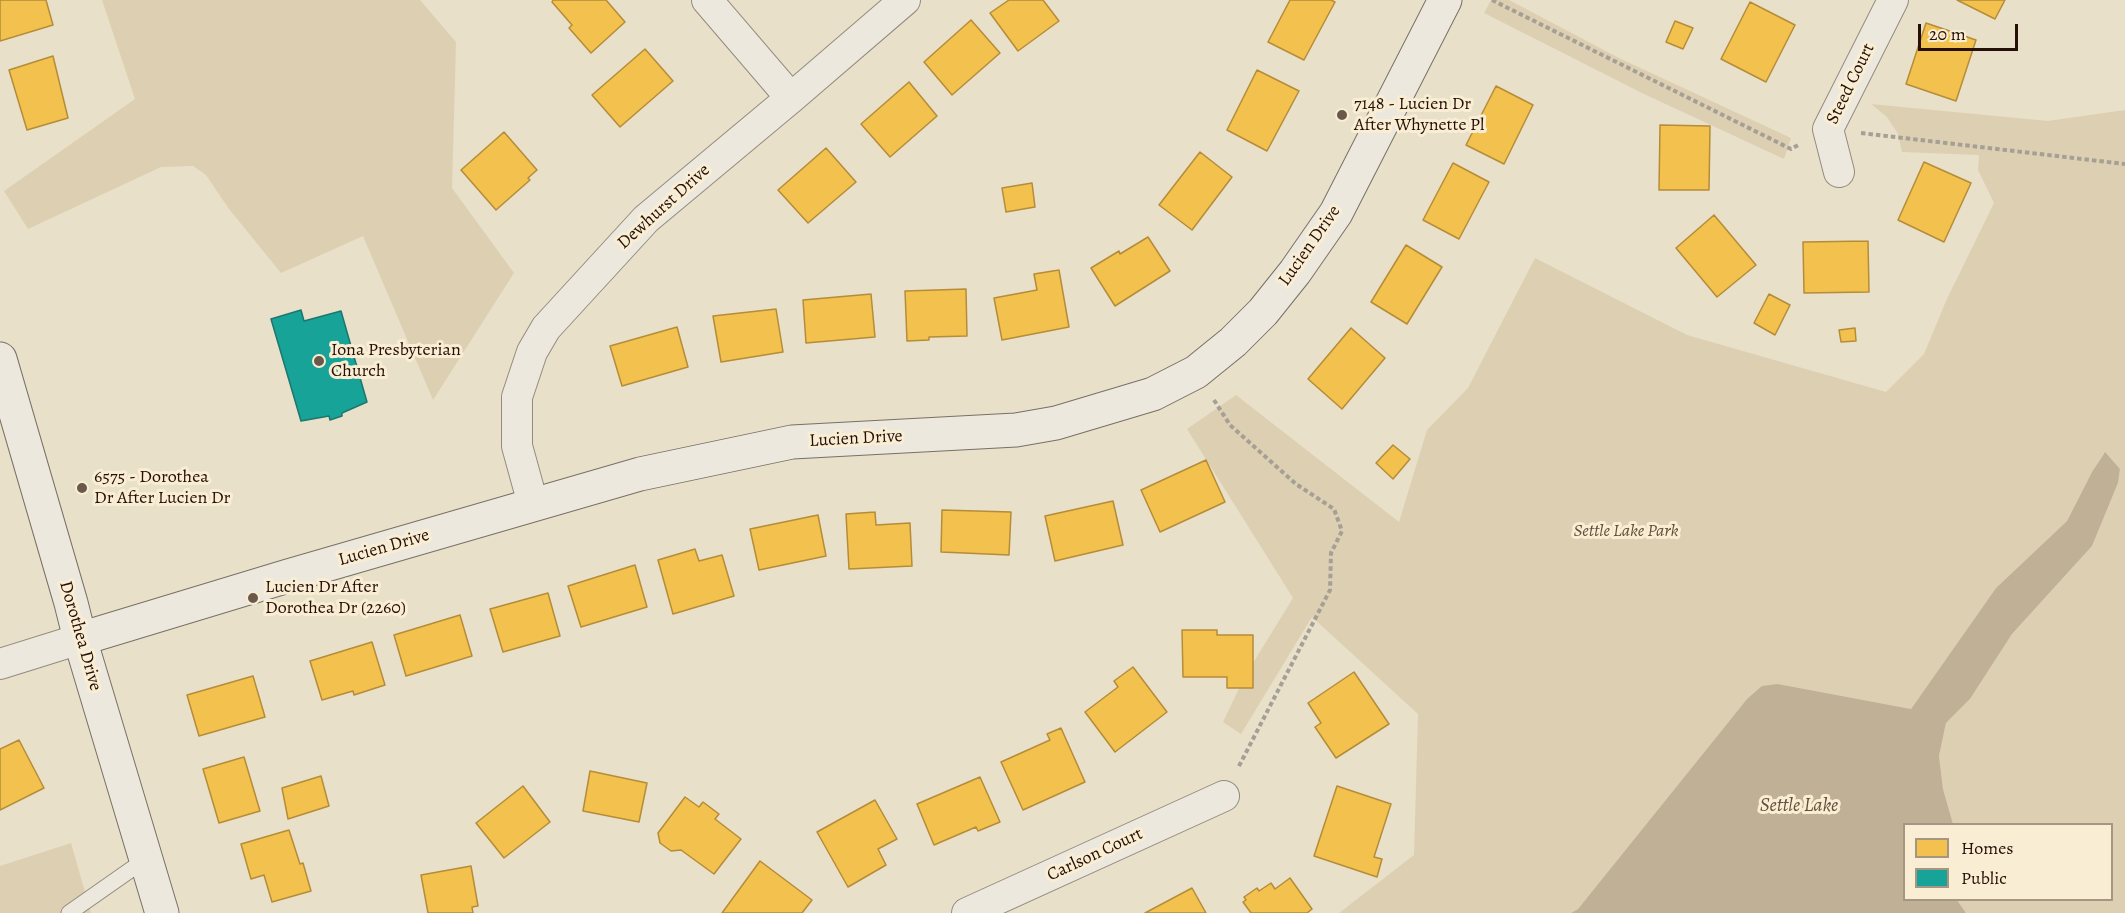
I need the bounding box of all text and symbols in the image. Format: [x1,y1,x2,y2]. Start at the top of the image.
scale bar [1921,12,2022,50]
text: 20 m [1929,22,1966,46]
street label: Steed Court [1822,40,1880,128]
place label: 7148 - Lucien Dr After Whynette Pl [1354,94,1484,136]
marker: 7148 - Lucien Dr After Whynette Pl [1335,108,1349,122]
street label: Dewhurst Drive [613,160,715,254]
street label: Lucien Drive [1274,202,1346,290]
place label: Iona Presbyterian Church [331,340,461,382]
marker: Iona Presbyterian Church [312,354,326,368]
street label: Lucien Drive [809,426,903,452]
place label: 6575 - Dorothea Dr After Lucien Dr [94,467,230,510]
marker: 6575 - Dorothea Dr After Lucien Dr [75,481,89,495]
park label: Settle Lake Park [1574,521,1678,543]
street label: Lucien Drive [336,525,432,571]
place label: Lucien Dr After Dorothea Dr (2260) [265,577,406,620]
street label: Dorothea Drive [54,579,106,693]
marker: Lucien Dr After Dorothea Dr (2260) [246,591,260,605]
water label: Settle Lake [1760,794,1838,818]
street label: Carlson Court [1044,823,1146,887]
legend [1903,823,2113,901]
text: Homes [1961,836,2013,860]
text: Public [1961,866,2007,890]

